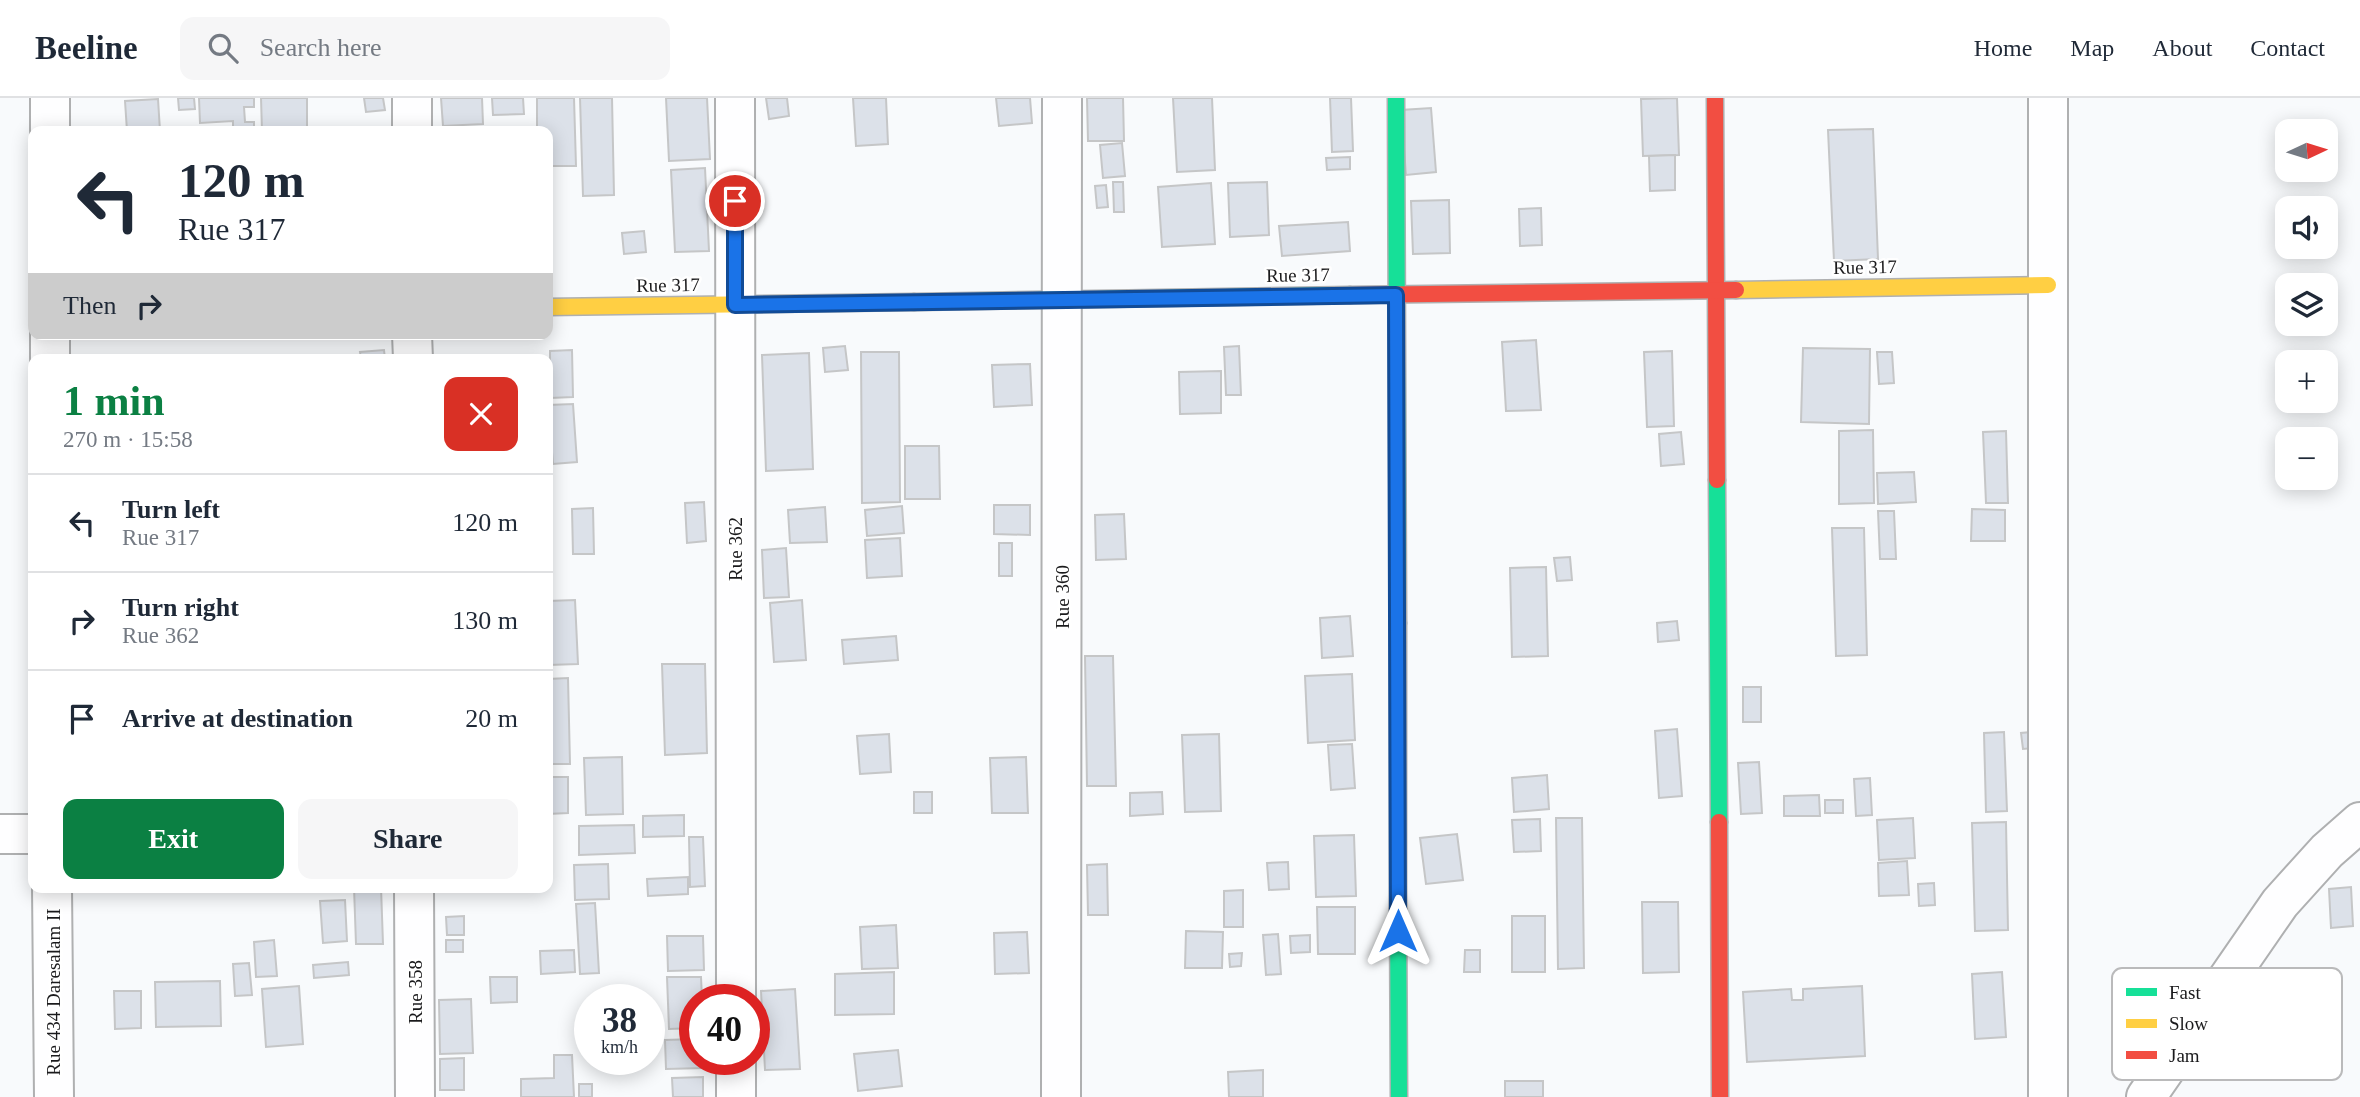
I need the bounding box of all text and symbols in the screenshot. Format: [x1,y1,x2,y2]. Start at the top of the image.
search box [180,17,670,80]
icon: search [204,29,242,67]
text: Beeline [35,30,138,66]
text: Search here [260,33,382,62]
text: Home [1974,35,2032,61]
text: Map [2070,35,2114,61]
text: About [2152,35,2212,61]
text: Contact [2250,35,2325,61]
north arrow [2275,119,2338,182]
map controls [2275,119,2338,490]
text: 120 m [178,153,305,208]
icon: left [63,154,154,245]
pin [705,171,765,231]
icon: arrive [716,182,754,220]
button: sound [2275,196,2338,259]
text: Rue 317 [178,211,286,247]
street label: Rue 317 [1833,256,1897,278]
street label: Rue 317 [1266,264,1330,286]
button: layers [2275,273,2338,336]
street label: Rue 317 [636,274,700,296]
icon: right [130,287,168,325]
text: Then [63,291,116,320]
button: + [2275,350,2338,413]
button: close [444,377,518,451]
text: 1 min [63,378,165,424]
text: 270 m · 15:58 [63,427,193,452]
button: − [2275,427,2338,490]
text: Turn left [122,495,220,524]
icon: left [63,504,101,542]
text: 120 m [452,508,518,537]
street label: Rue 362 [725,517,746,581]
text: Rue 317 [122,525,199,550]
street label: Rue 360 [1052,565,1073,629]
text: Turn right [122,593,239,622]
icon: right [63,602,101,640]
text: 130 m [452,606,518,635]
text: Rue 362 [122,623,199,648]
icon: arrive [63,700,101,738]
text: Arrive at destination [122,704,353,733]
text: 20 m [465,704,518,733]
button: Exit [63,799,284,879]
button: Share [298,799,518,879]
position arrow [1361,894,1435,968]
street label: Rue 434 Daresalam II [43,908,64,1076]
street label: Rue 358 [405,960,426,1024]
legend [2112,968,2342,1080]
text: Fast [2169,982,2201,1003]
speed limit sign: 40 [679,984,770,1075]
text: 38 [602,1001,637,1040]
text: Slow [2169,1013,2208,1034]
text: km/h [601,1037,638,1057]
text: Jam [2169,1045,2200,1066]

